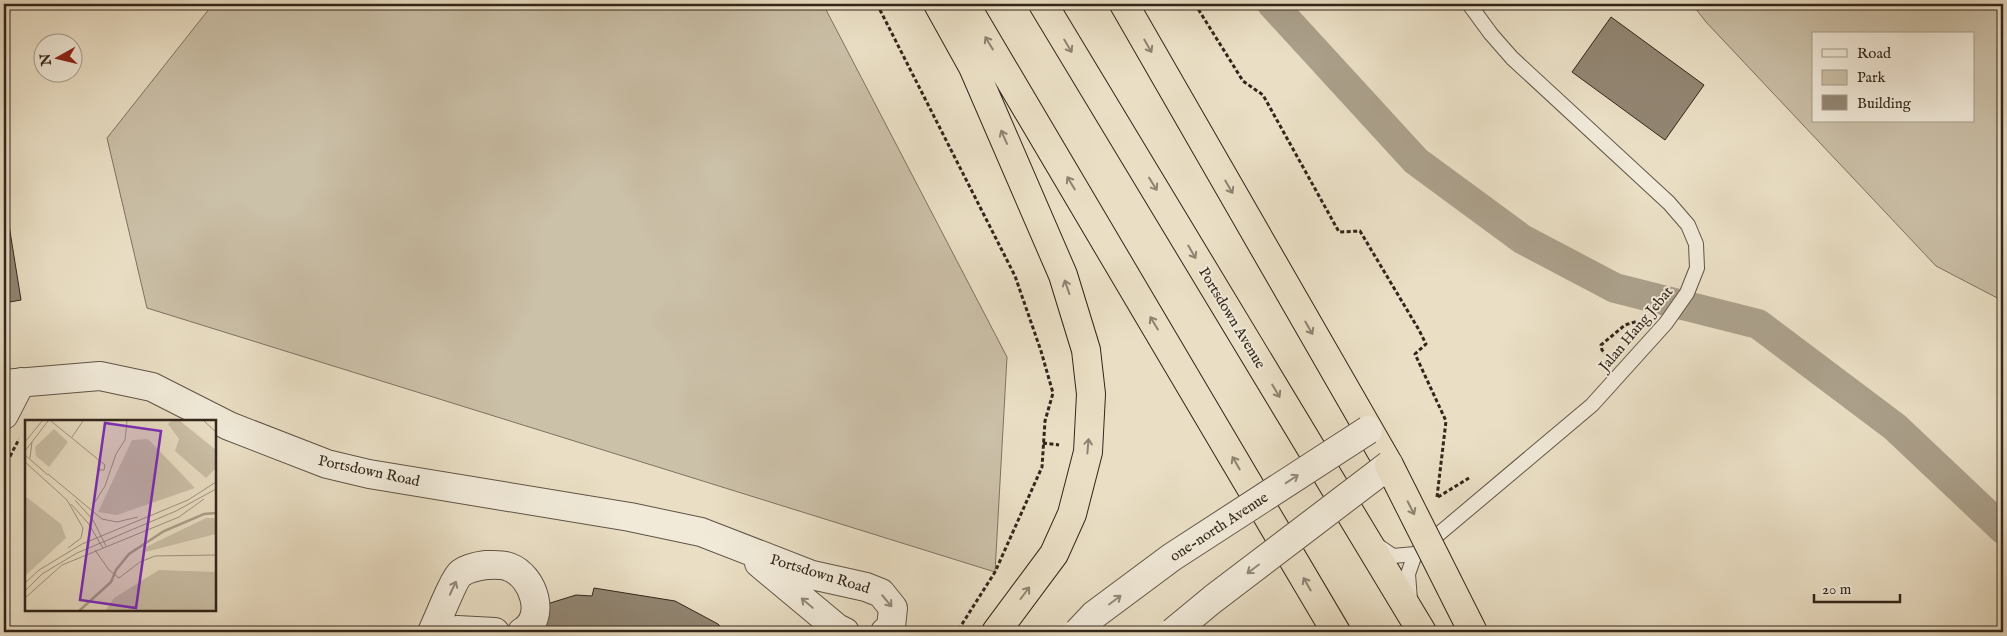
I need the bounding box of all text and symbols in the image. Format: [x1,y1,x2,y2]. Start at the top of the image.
north arrow [32,32,82,82]
legend [1812,32,1974,122]
one-way arrow [983,37,993,51]
one-way arrow [1064,38,1074,52]
one-way arrow [1144,38,1154,53]
text: Road [1857,44,1892,63]
text: N [36,52,56,68]
text: Park [1857,68,1887,87]
text: Building [1857,94,1912,113]
one-way arrow [999,130,1009,145]
one-way arrow [1066,177,1076,191]
one-way arrow [1148,177,1158,191]
one-way arrow [1224,180,1234,195]
one-way arrow [1188,244,1198,258]
street label: Portsdown Avenue [1194,264,1270,372]
one-way arrow [1062,280,1071,295]
street label: Jalan Hang Jebat [1594,283,1677,377]
one-way arrow [1149,316,1159,331]
one-way arrow [1305,321,1315,335]
one-way arrow [1271,383,1281,397]
inset map [25,420,216,611]
one-way arrow [1083,438,1093,454]
street label: Portsdown Road [317,451,422,491]
one-way arrow [1231,457,1241,471]
one-way arrow [1285,474,1299,484]
street label: one-north Avenue [1166,488,1272,566]
one-way arrow [1406,501,1416,516]
street label: Portsdown Road [768,550,873,598]
one-way arrow [1246,564,1260,574]
scale bar [1814,571,1901,603]
one-way arrow [1302,577,1312,592]
text: 20 m [1822,580,1852,599]
one-way arrow [449,581,458,596]
one-way arrow [1020,586,1030,600]
one-way arrow [882,594,893,607]
one-way arrow [1108,595,1122,605]
one-way arrow [800,597,813,608]

